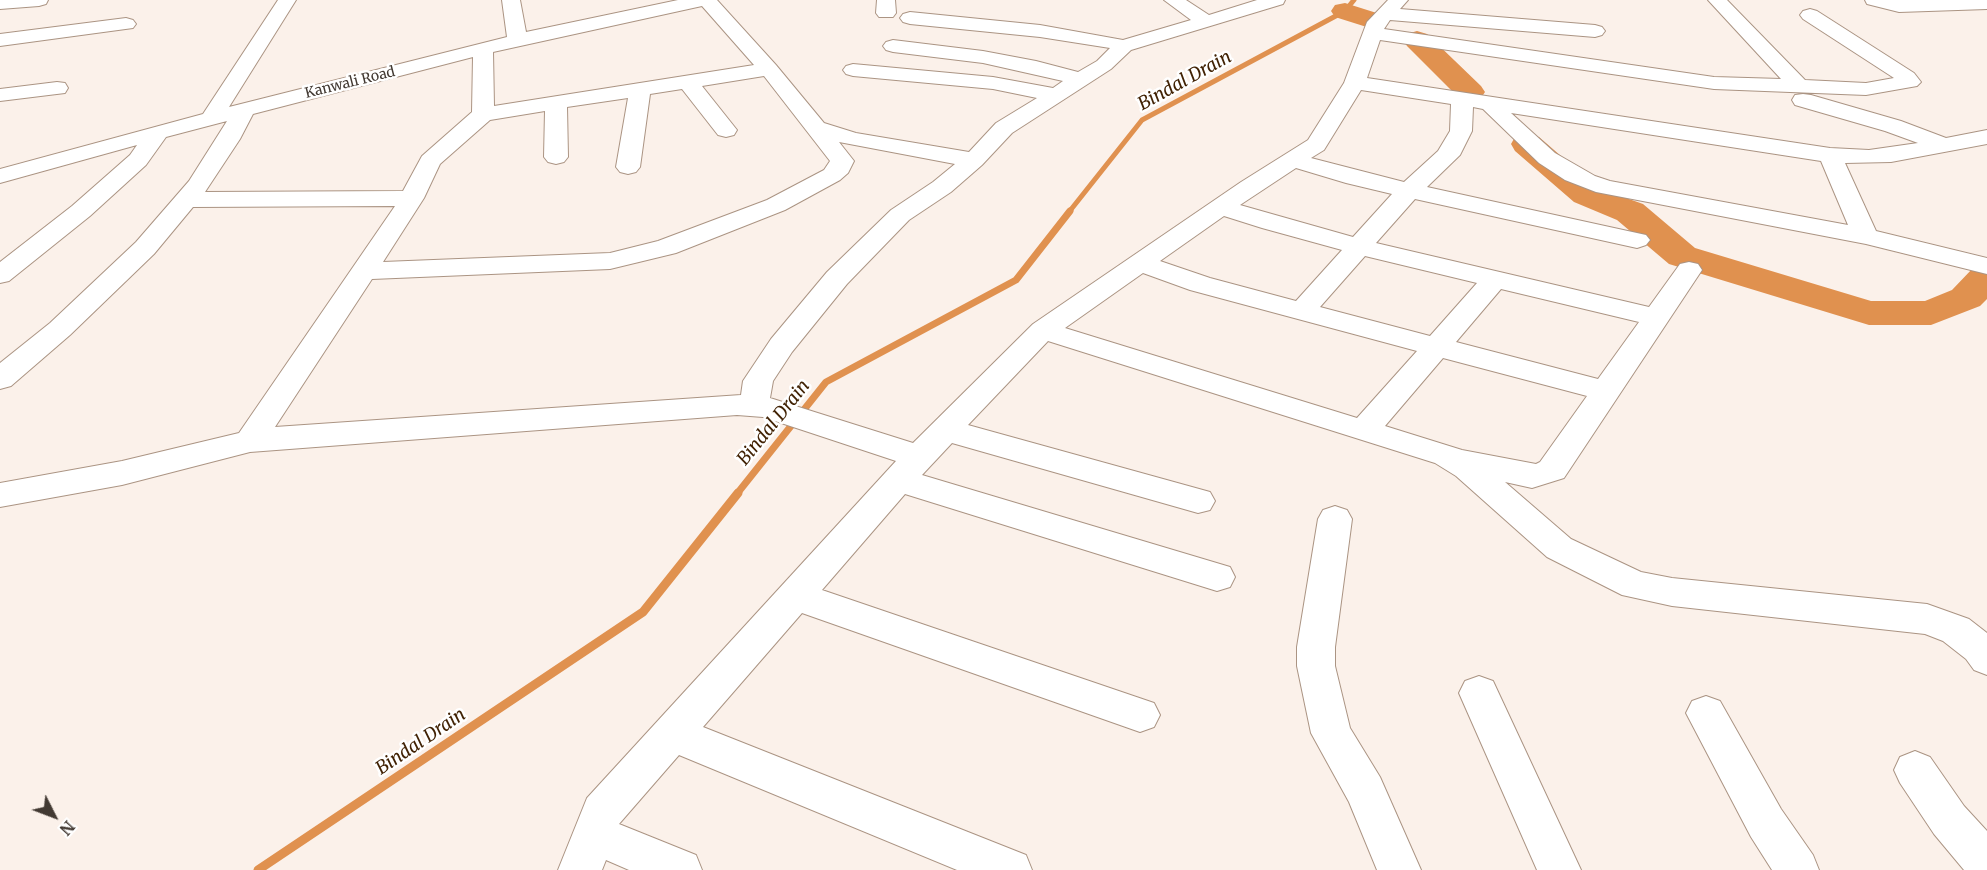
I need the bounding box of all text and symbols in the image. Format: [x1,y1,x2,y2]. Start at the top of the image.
water label: Bindal Drain [1135,46,1235,116]
street label: Kanwali Road [303,64,397,102]
water label: Bindal Drain [733,376,815,470]
water label: Bindal Drain [372,704,470,780]
north arrow [24,786,84,846]
text: N [56,817,79,839]

